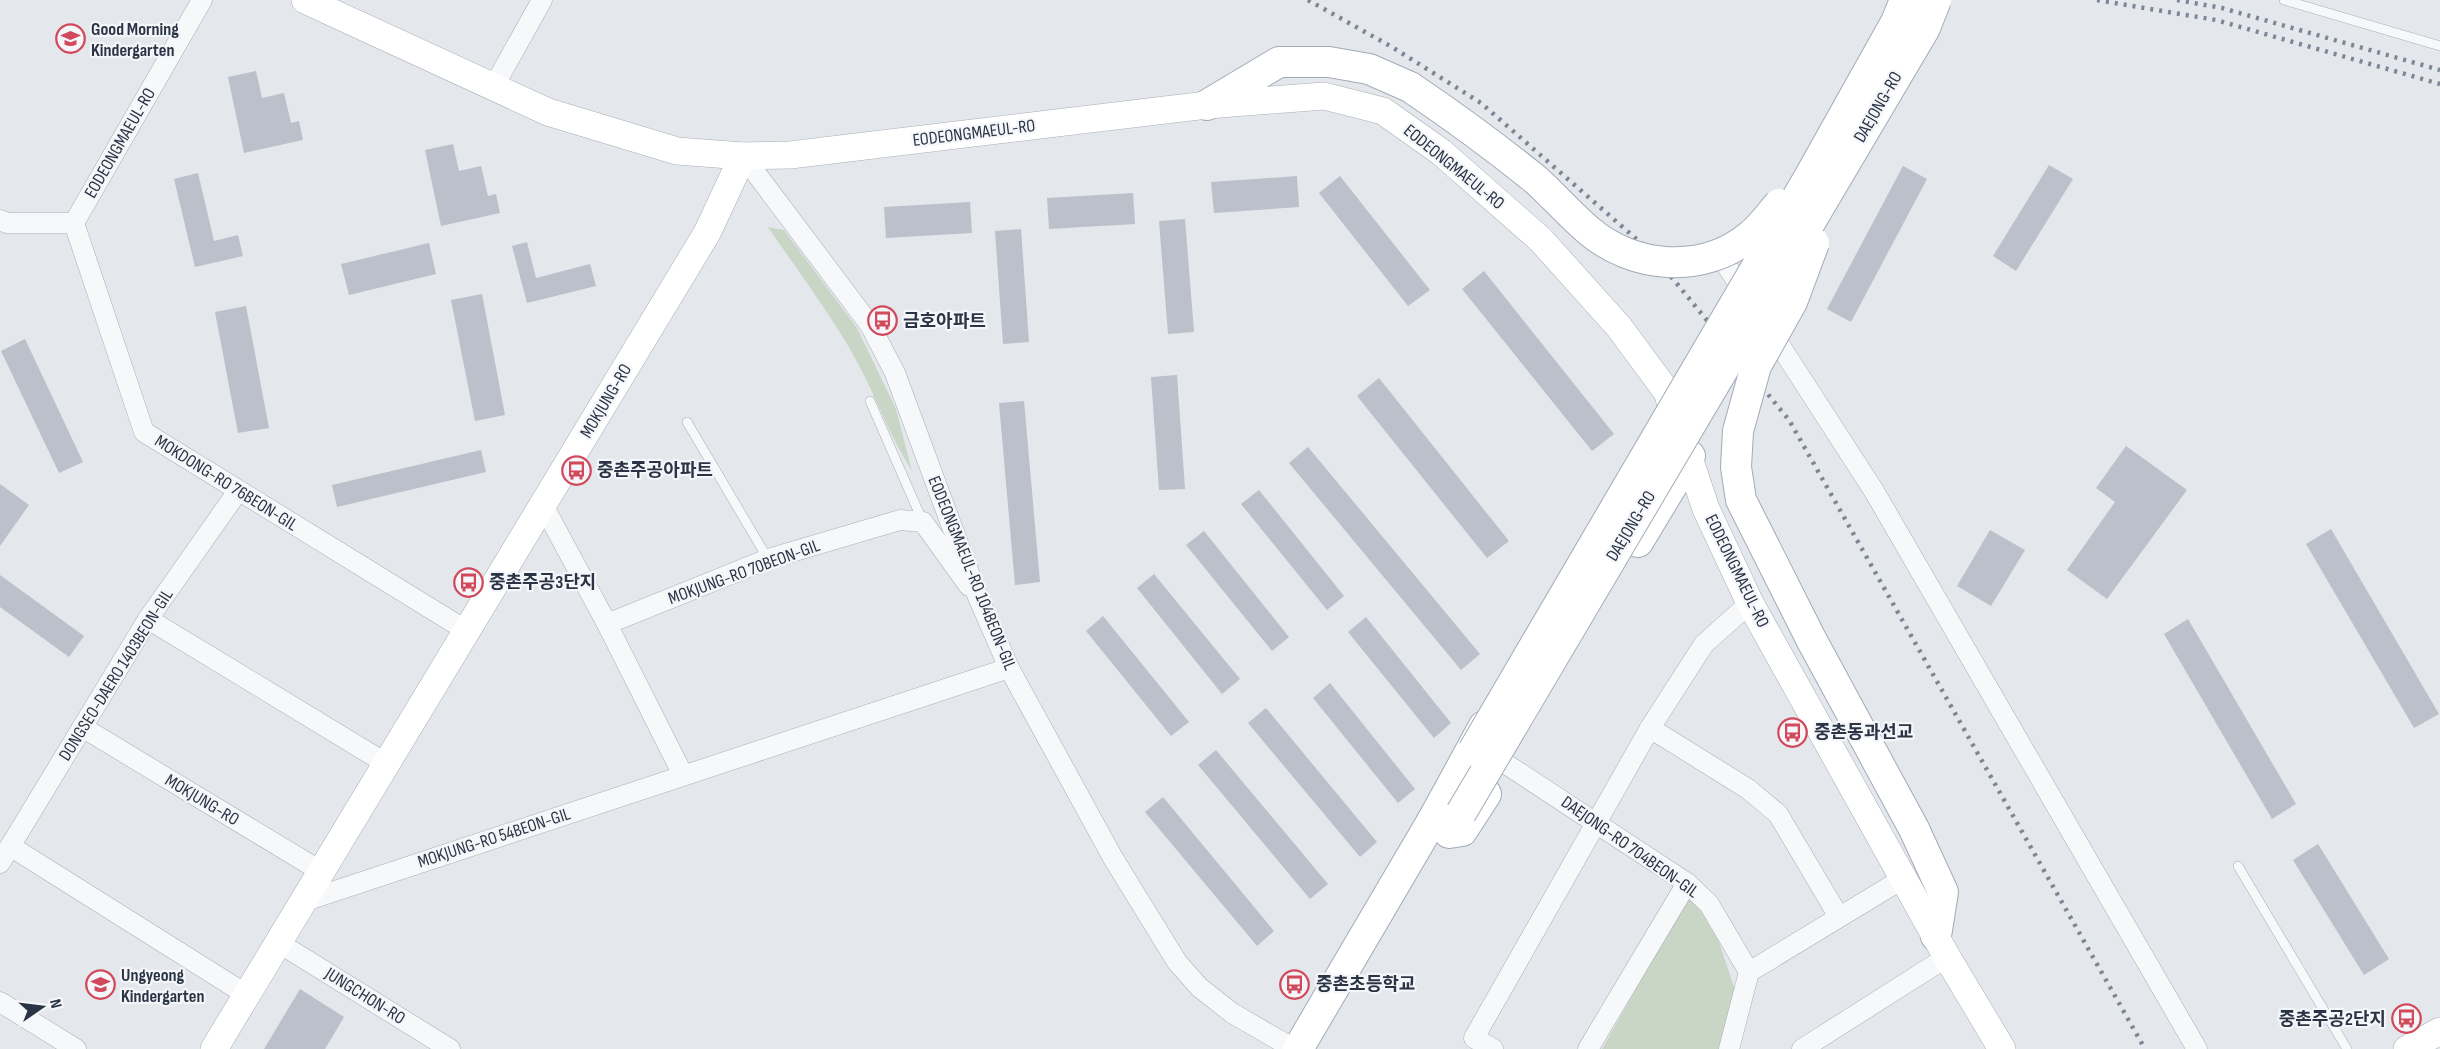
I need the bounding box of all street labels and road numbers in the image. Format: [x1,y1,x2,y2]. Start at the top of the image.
street label: DAEJONG-RO [1849,68,1907,146]
street label: EODEONGMAEUL-RO [80,84,160,202]
street label: EODEONGMAEUL-RO [912,115,1036,151]
street label: EODEONGMAEUL-RO [1399,120,1509,214]
street label: MOKJUNG-RO [576,360,636,442]
street label: MOKDONG-RO 76BEON-GIL [151,431,302,536]
street label: EODEONGMAEUL-RO 104BEON-GIL [923,473,1021,673]
street label: DAEJONG-RO [1602,487,1660,565]
street label: EODEONGMAEUL-RO [1701,511,1773,631]
street label: MOKJUNG-RO 70BEON-GIL [665,535,823,609]
street label: DONGSEO-DAERO 1403BEON-GIL [55,585,178,765]
street label: MOKJUNG-RO [161,770,243,830]
street label: DAEJONG-RO 704BEON-GIL [1557,792,1703,903]
street label: MOKJUNG-RO 54BEON-GIL [415,803,573,873]
street label: JUNGCHON-RO [320,963,409,1029]

